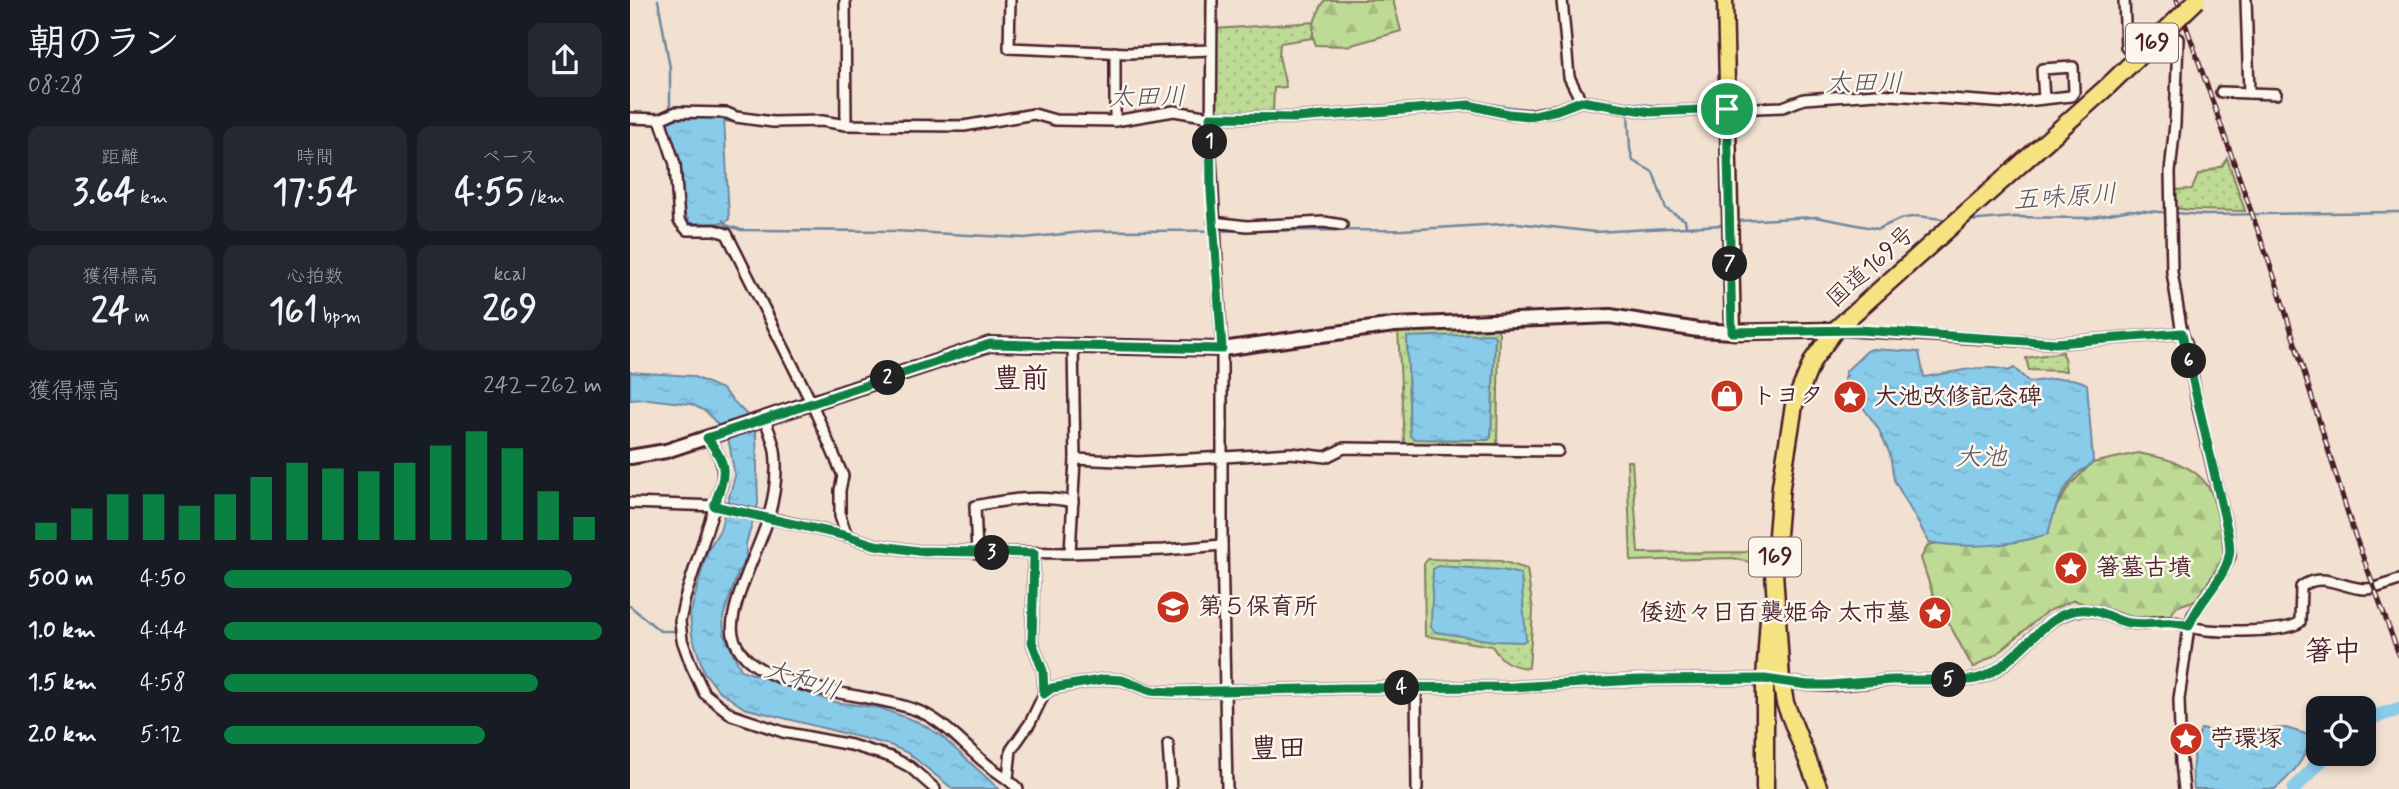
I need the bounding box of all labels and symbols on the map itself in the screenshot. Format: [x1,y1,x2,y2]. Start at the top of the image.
road number: 169 [2126,24,2178,62]
water label: 太田川 [1825,67,1903,101]
pin [1697,79,1757,139]
water label: 太田川 [1108,80,1186,116]
pin: 1 [1192,124,1228,160]
water label: 五味原川 [2012,177,2118,219]
street label: 国道169号 [1820,219,1922,315]
pin: 7 [1712,246,1748,282]
pin: 6 [2172,344,2206,378]
pin: 2 [870,360,906,396]
district label: 豊前 [993,361,1049,398]
shop icon: トヨタ [1708,377,1746,415]
place icon: 大池改修記念碑 [1831,378,1869,416]
place label: トヨタ [1752,381,1824,412]
place label: 大池改修記念碑 [1874,382,2042,413]
water label: 大池 [1955,441,2008,475]
pin: 3 [974,536,1010,570]
road number: 169 [1749,538,1801,576]
place icon: 箸墓古墳 [2052,549,2090,587]
place label: 箸墓古墳 [2096,553,2192,584]
school or university icon: 第５保育所 [1154,588,1192,626]
place label: 第５保育所 [1198,592,1318,623]
place icon: 倭迹々日百襲姫命 太市墓 [1916,594,1954,632]
place label: 倭迹々日百襲姫命 太市墓 [1640,598,1910,629]
district label: 箸中 [2305,634,2361,671]
water label: 大和川 [760,653,844,709]
pin: 5 [1932,662,1966,698]
pin: 4 [1384,670,1420,706]
place icon: 苧環塚 [2167,720,2205,758]
place label: 苧環塚 [2210,724,2282,755]
district label: 豊田 [1250,731,1306,768]

